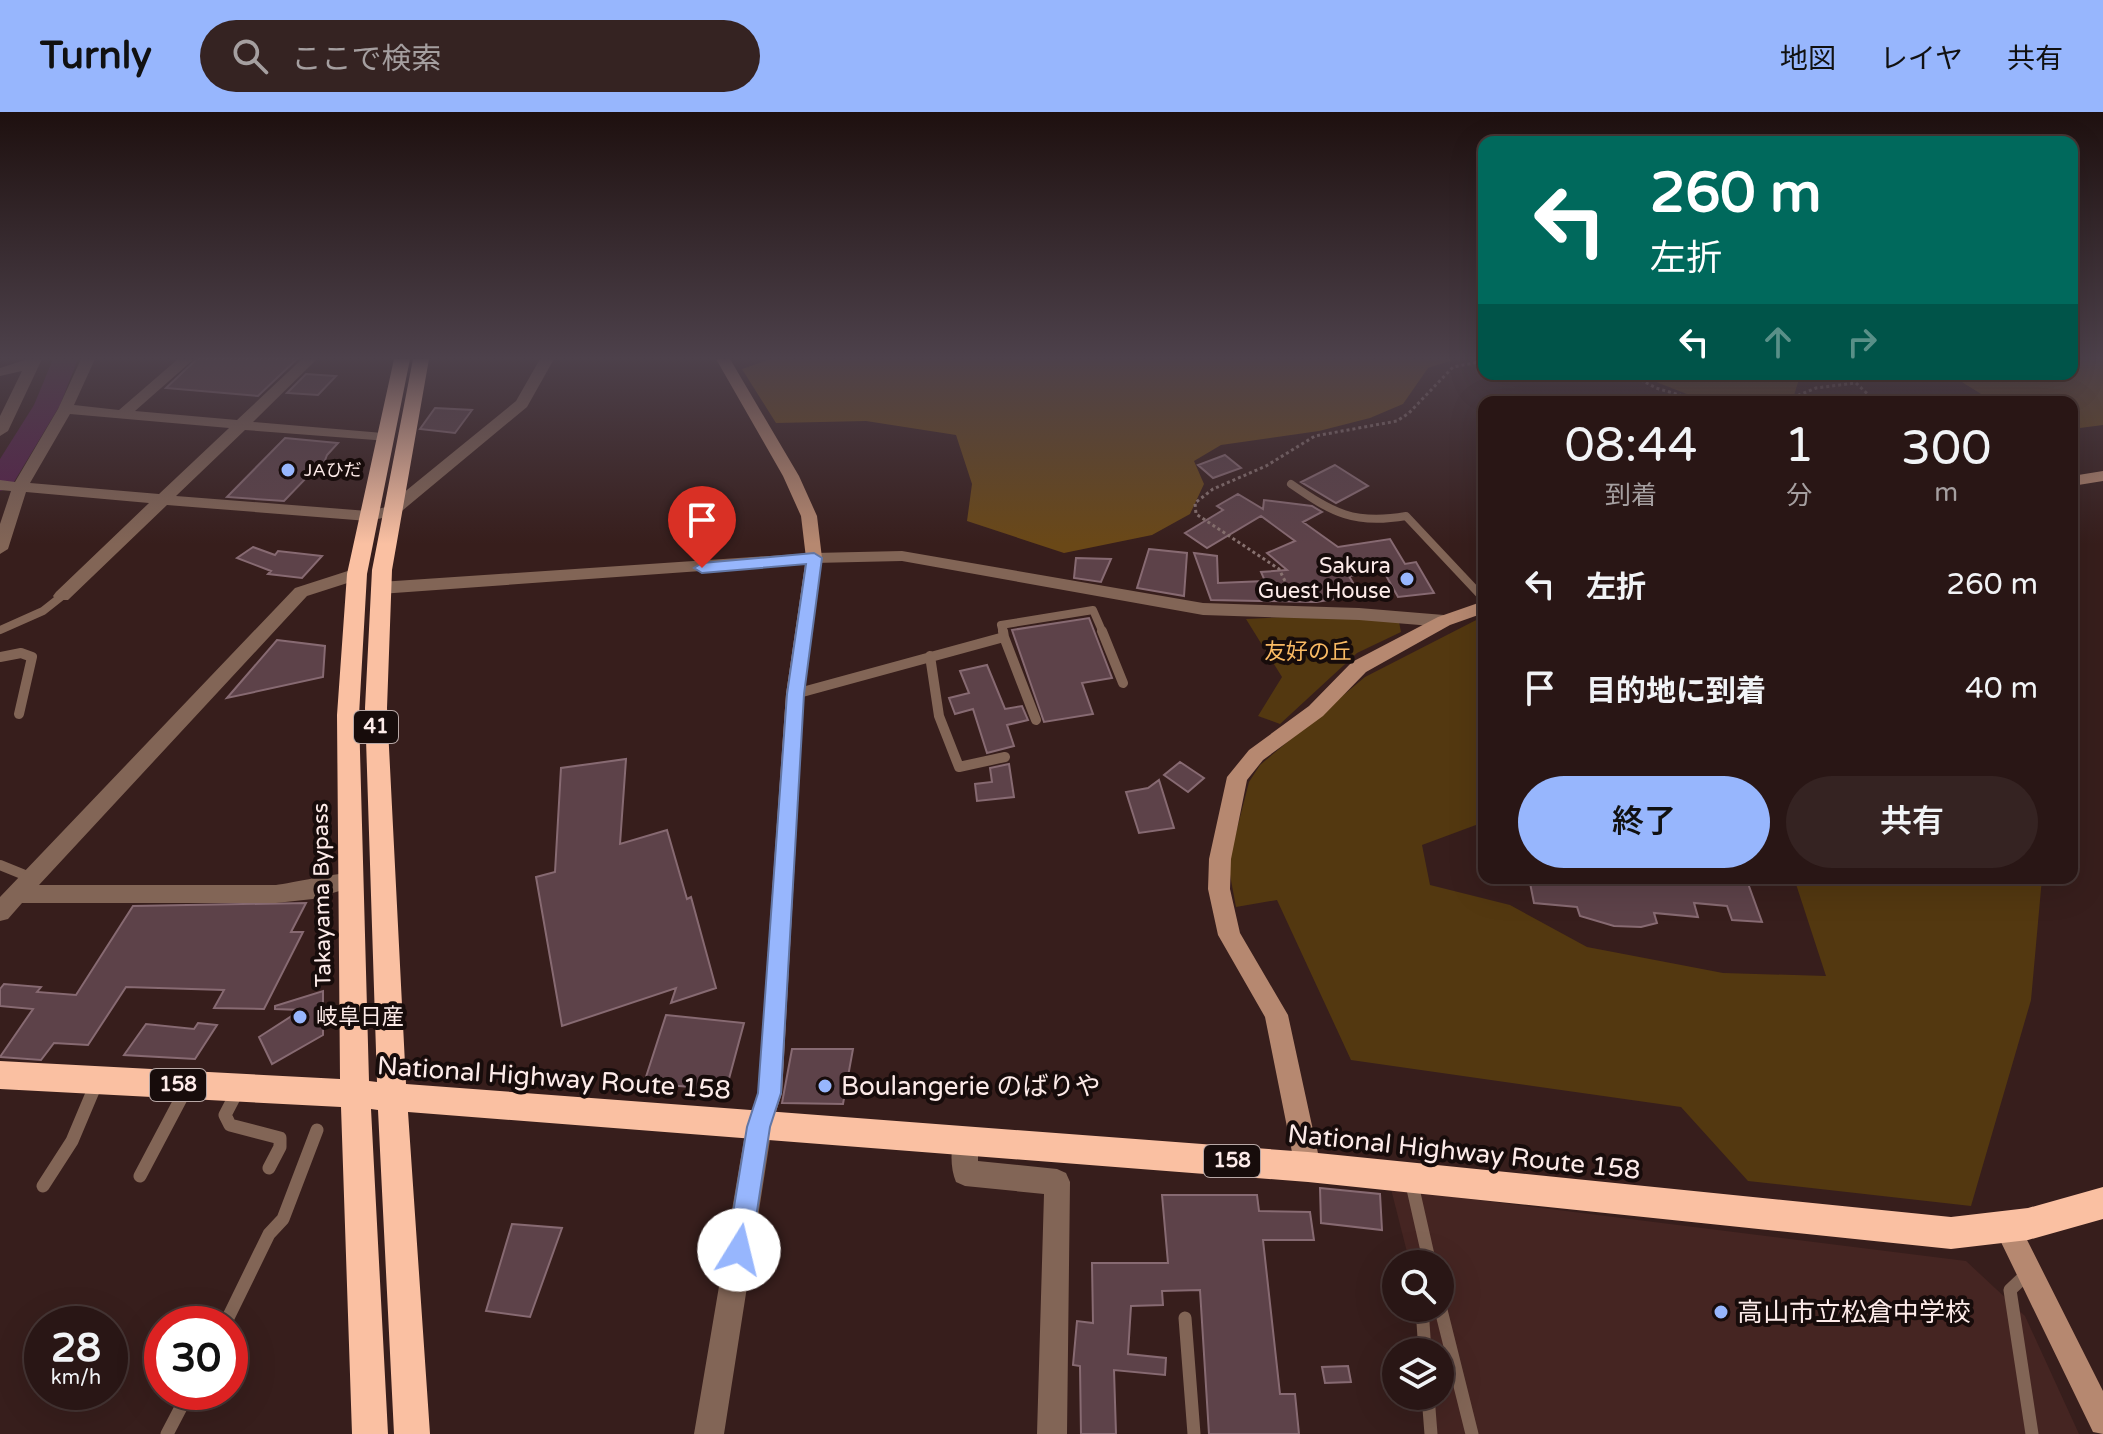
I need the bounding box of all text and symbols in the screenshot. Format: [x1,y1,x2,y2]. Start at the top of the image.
search box [200,20,760,92]
text: Turnly [40,33,152,79]
icon: search [228,34,272,78]
text: ここで検索 [292,41,442,78]
text: 地図 [1780,42,1836,76]
text: レイヤ [1880,42,1963,76]
text: 共有 [2007,42,2063,76]
text: 260 m [1650,160,1821,227]
icon: left [1518,168,1622,272]
text: 左折 [1650,237,1722,280]
icon: left [1672,320,1716,364]
icon: ahead [1756,320,1800,364]
icon: right [1840,320,1884,364]
text: 08:44 [1565,417,1698,475]
text: 1 [1784,417,1814,475]
text: 300 [1901,420,1991,478]
place label: JAひだ [304,459,362,481]
marker: JAひだ [279,461,297,479]
text: m [1934,477,1958,508]
text: 到着 [1605,480,1657,511]
text: 分 [1786,480,1812,511]
pin [668,486,736,568]
icon: arrive [680,498,724,542]
place label: Sakura Guest House [1258,553,1391,604]
icon: left [1518,562,1562,606]
text: 260 m [1946,566,2038,603]
text: 左折 [1586,569,1646,606]
marker: Sakura Guest House [1398,570,1416,588]
park label: 友好の丘 [1264,639,1352,665]
icon: arrive [1518,666,1562,710]
text: 40 m [1965,670,2038,707]
text: 目的地に到着 [1586,673,1766,710]
road number: 41 [354,711,398,743]
button: 終了 [1518,776,1770,868]
button: 共有 [1786,776,2038,868]
street label: Takayama Bypass [307,803,337,987]
place label: 岐阜日産 [316,1004,404,1030]
marker: 岐阜日産 [291,1008,309,1026]
street label: National Highway Route 158 [376,1050,732,1106]
road number: 158 [150,1069,206,1101]
place label: Boulangerie のばりや [841,1071,1100,1102]
marker: Boulangerie のばりや [816,1077,834,1095]
street label: National Highway Route 158 [1286,1118,1642,1186]
road number: 158 [1204,1145,1260,1177]
position arrow [697,1208,781,1292]
map controls [1382,1250,1454,1410]
button: search [1382,1250,1454,1322]
place label: 高山市立松倉中学校 [1737,1297,1971,1328]
marker: 高山市立松倉中学校 [1712,1303,1730,1321]
speed limit sign: 30 [144,1306,248,1410]
text: 28 [51,1324,101,1372]
button: layers [1382,1338,1454,1410]
text: km/h [51,1366,101,1390]

